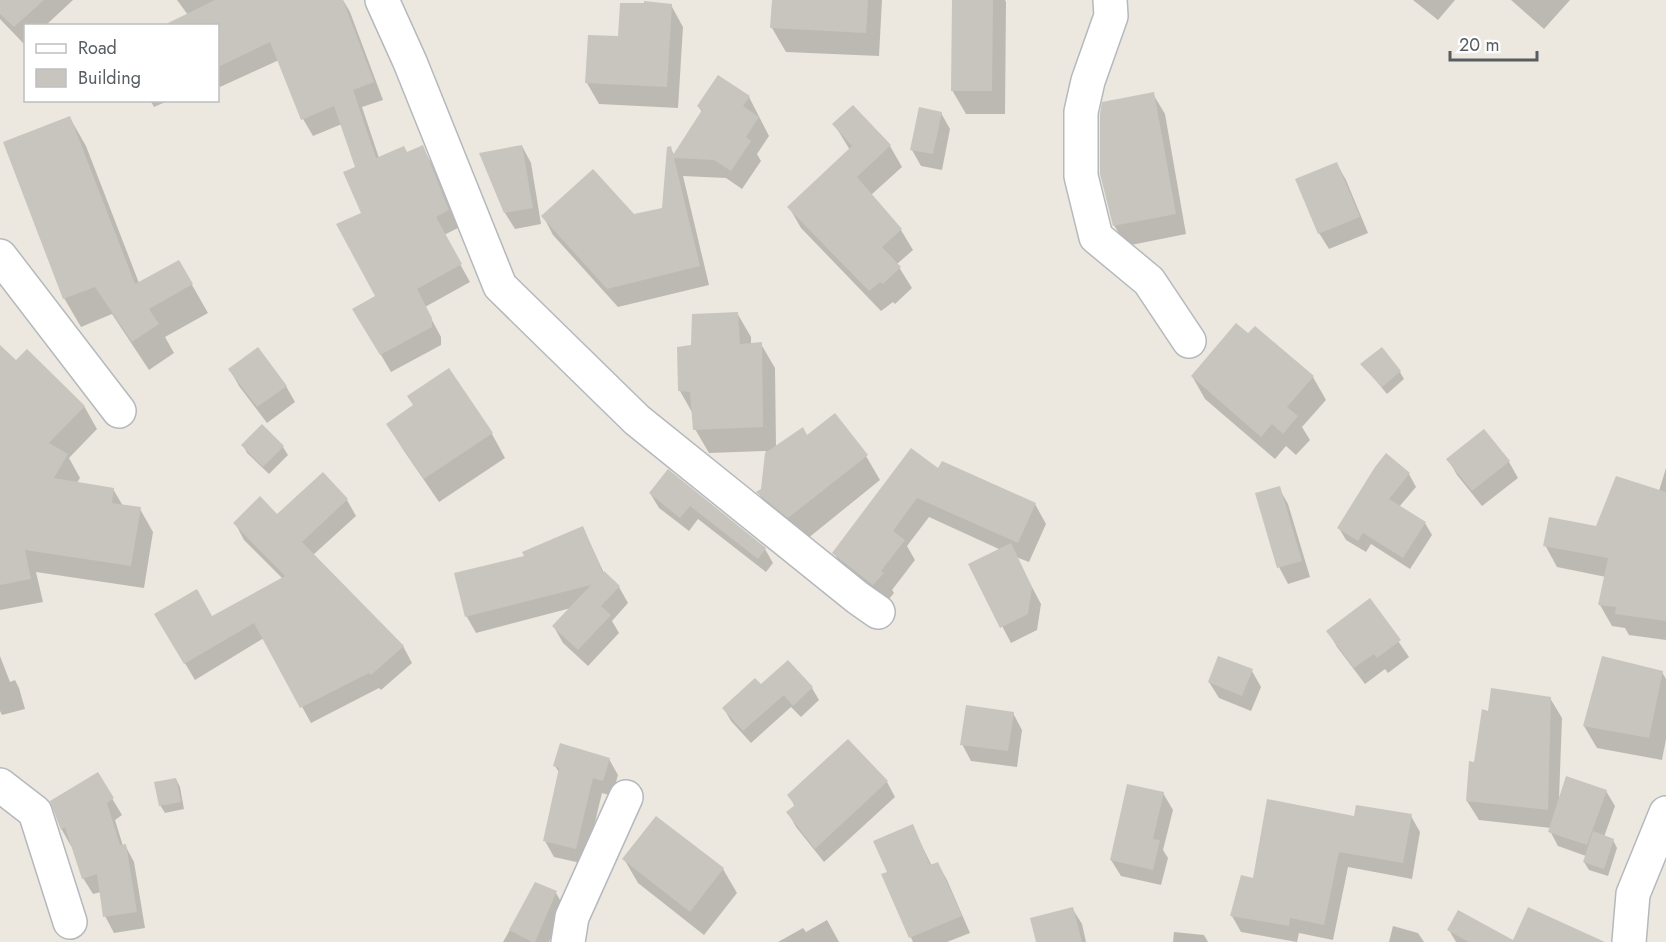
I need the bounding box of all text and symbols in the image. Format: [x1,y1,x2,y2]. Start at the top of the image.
legend [24,24,219,102]
scale bar [1450,24,1537,62]
text: 20 m [1459,32,1499,58]
text: Road [78,35,117,61]
text: Building [78,65,141,91]

